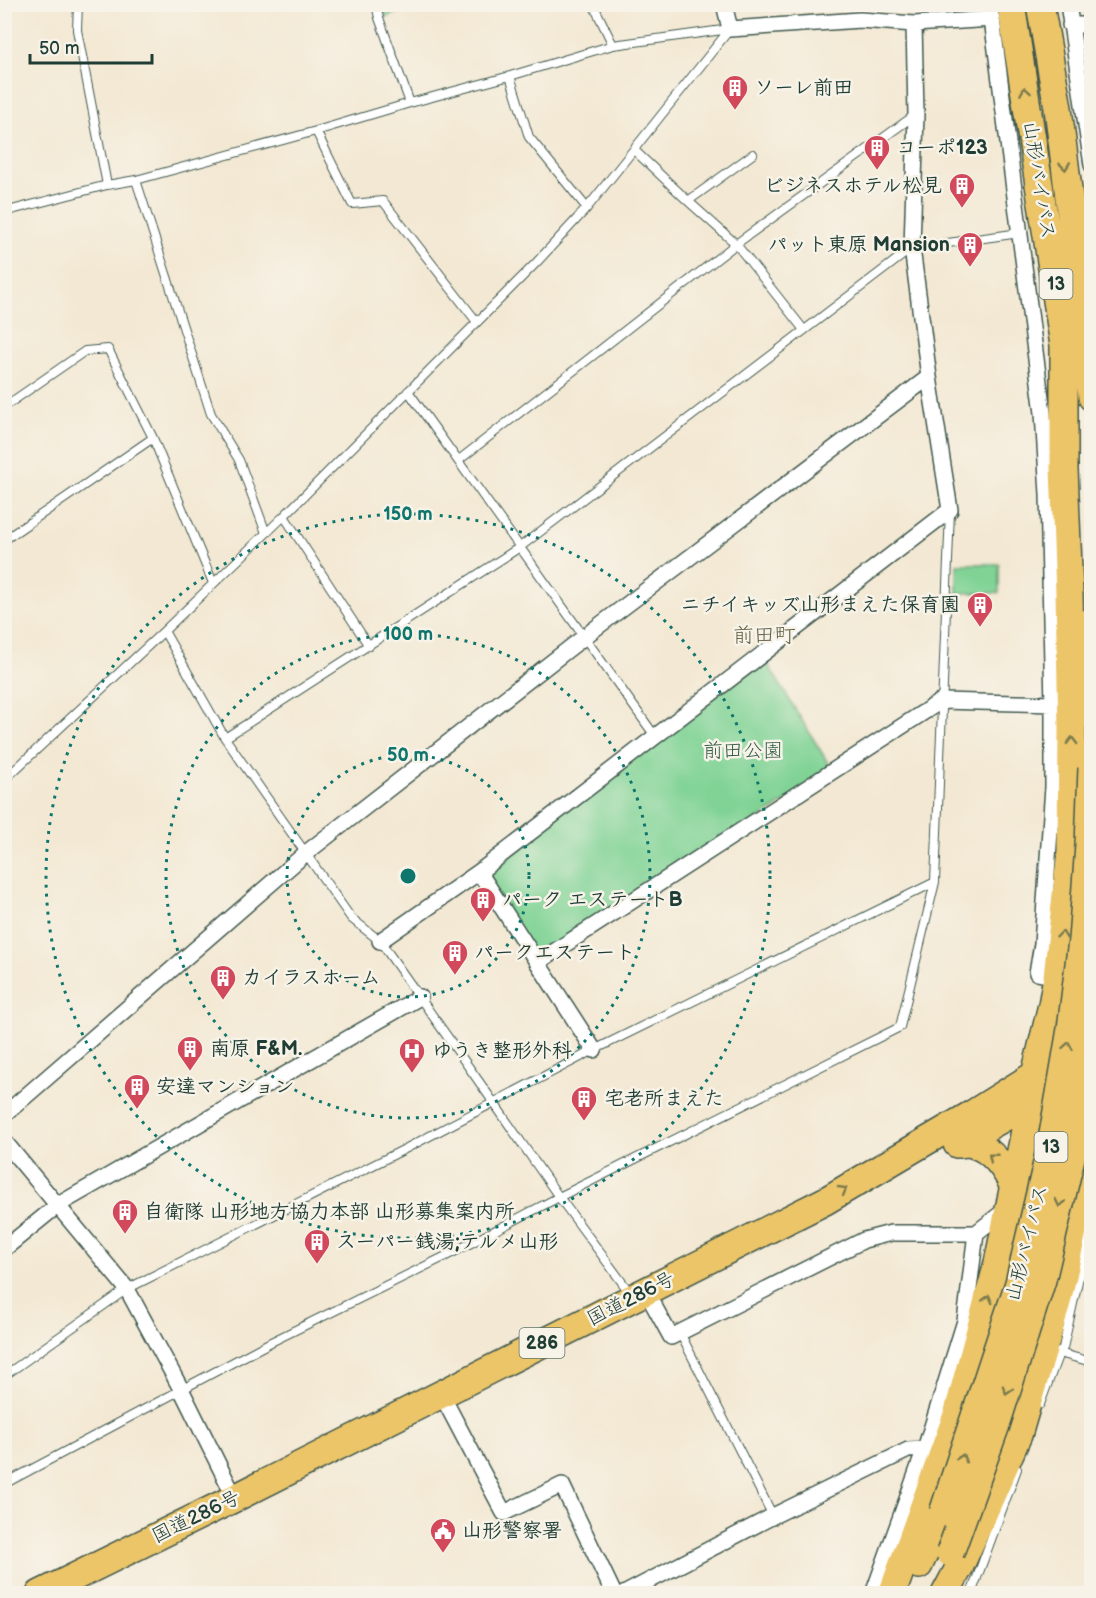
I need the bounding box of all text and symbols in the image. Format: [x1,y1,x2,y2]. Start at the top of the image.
scale bar [30,27,152,65]
text: 50 m [39,38,80,59]
building icon: ソーレ前田 [720,73,750,111]
place label: ソーレ前田 [754,76,853,100]
one-way arrow [1019,86,1032,96]
street label: 山形バイパス [1018,119,1060,241]
building icon: コーポ123 [862,133,892,171]
place label: コーポ123 [896,136,988,160]
one-way arrow [1058,162,1071,171]
building icon: ビジネスホテル松見 [947,171,977,209]
place label: ビジネスホテル松見 [764,174,942,198]
building icon: パット東原 Mansion [955,230,985,268]
place label: パット東原 Mansion [767,233,950,257]
road number: 13 [1040,269,1072,299]
text: 150 m [383,504,433,525]
building icon: ニチイキッズ山形まえた保育園 [965,590,995,628]
place label: ニチイキッズ山形まえた保育園 [681,593,960,617]
district label: 前田町 [733,623,796,648]
text: 100 m [383,624,433,645]
one-way arrow [1066,736,1078,745]
park label: 前田公園 [703,739,783,763]
text: 50 m [387,745,429,766]
centre of rings [398,866,418,886]
building icon: パーク エステートB [468,885,498,923]
place label: パーク エステートB [502,888,683,912]
one-way arrow [1055,931,1068,940]
building icon: パークエステート [440,938,470,976]
place label: パークエステート [474,941,635,965]
building icon: カイラスホーム [208,963,238,1001]
place label: カイラスホーム [242,966,380,990]
building icon: 南原 F&M. [175,1034,205,1072]
hospital icon: ゆうき整形外科 [397,1036,427,1074]
place label: 南原 F&M. [210,1037,302,1061]
place label: ゆうき整形外科 [432,1039,572,1063]
one-way arrow [1062,1041,1074,1051]
building icon: 安達マンション [122,1072,152,1110]
place label: 安達マンション [156,1075,294,1099]
building icon: 宅老所まえた [569,1084,599,1122]
place label: 宅老所まえた [604,1087,724,1111]
road number: 13 [1034,1132,1068,1162]
one-way arrow [988,1153,999,1164]
street label: 山形バイパス [1001,1182,1053,1304]
one-way arrow [837,1186,847,1197]
building icon: 自衛隊 山形地方協力本部 山形募集案内所 [110,1197,140,1235]
one-way arrow [1055,1197,1068,1207]
place label: 自衛隊 山形地方協力本部 山形募集案内所 [144,1200,515,1224]
building icon: スーパー銭湯;テルメ山形 [302,1227,332,1265]
place label: スーパー銭湯;テルメ山形 [336,1230,559,1254]
street label: 国道286号 [583,1267,679,1331]
one-way arrow [981,1294,993,1304]
road number: 286 [520,1328,564,1358]
one-way arrow [1002,1384,1014,1395]
one-way arrow [954,1453,967,1464]
street label: 国道286号 [148,1485,244,1549]
public building icon: 山形警察署 [428,1516,458,1554]
place label: 山形警察署 [462,1519,562,1543]

